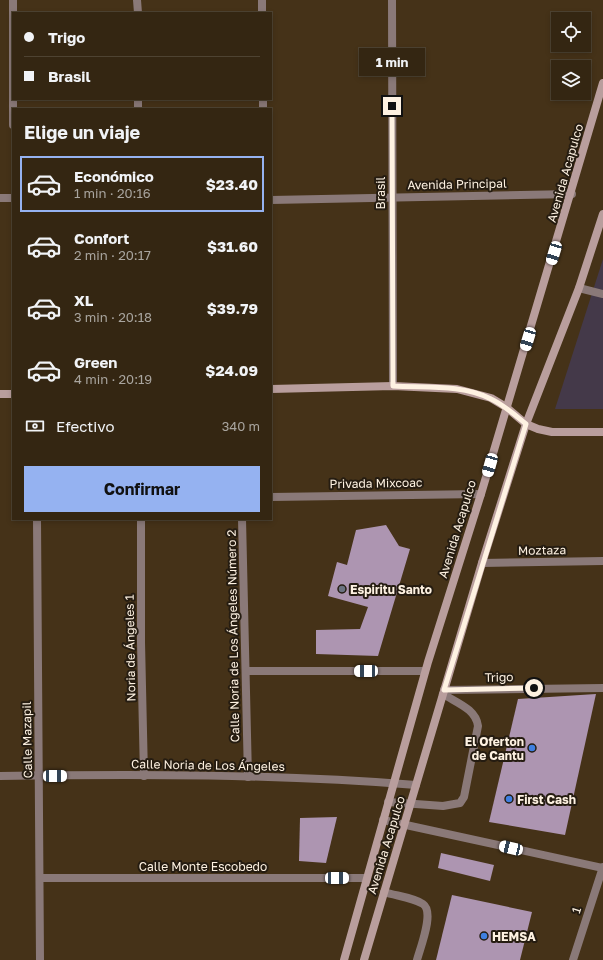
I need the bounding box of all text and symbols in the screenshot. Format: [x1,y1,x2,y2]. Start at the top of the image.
map controls [551,12,591,100]
button: locate [551,12,591,52]
text: Trigo [48,28,85,46]
callout: 1 min [359,48,425,76]
text: 1 min [376,54,408,70]
button: layers [551,60,591,100]
text: Brasil [48,67,90,85]
route end [383,97,401,115]
text: Elige un viaje [24,121,140,143]
street label: Avenida Acapulco [544,122,586,224]
icon: car [26,166,62,202]
text: Económico [74,167,154,185]
text: $23.40 [206,175,258,193]
street label: Brasil [373,176,388,209]
street label: Avenida Principal [407,176,507,192]
text: 1 min · 20:16 [74,185,151,201]
icon: car [26,228,62,264]
text: Confort [74,229,129,247]
text: $31.60 [207,237,258,255]
car [545,240,563,266]
text: 2 min · 20:17 [74,247,151,263]
icon: car [26,290,62,326]
text: XL [74,291,93,309]
text: $39.79 [207,299,258,317]
text: 3 min · 20:18 [74,309,152,325]
car [519,326,537,352]
icon: car [26,352,62,388]
text: Green [74,353,117,371]
text: $24.09 [205,361,258,379]
text: 4 min · 20:19 [74,371,152,387]
icon: cash [24,415,46,437]
text: Efectivo [56,417,114,435]
text: 340 m [222,418,260,434]
car [481,452,499,478]
button: Confirmar [24,466,260,512]
street label: Privada Mixcoac [329,475,423,491]
street label: Avenida Acapulco [435,478,479,580]
street label: Calle Noria de Los Ángeles Número 2 [224,530,242,742]
street label: Moztaza [518,542,566,558]
place label: Espiritu Santo [350,582,432,597]
marker: Espiritu Santo [337,584,347,594]
street label: Noria de Ángeles 1 [122,594,138,702]
car [354,665,378,677]
street label: Trigo [484,669,514,685]
route start [525,679,543,697]
street label: Calle Mazapil [19,701,35,779]
place label: El Oferton de Cantu [465,734,524,763]
marker: El Oferton de Cantu [527,743,537,753]
street label: Calle Noria de Los Ángeles [131,756,285,774]
car [43,770,67,782]
place label: First Cash [517,792,576,807]
street label: Avenida Acapulco [364,794,408,896]
marker: First Cash [504,794,514,804]
car [498,839,524,857]
street label: Calle Monte Escobedo [139,859,267,874]
car [325,872,349,884]
street label: 1 [568,905,584,915]
place label: HEMSA [492,929,536,944]
marker: HEMSA [479,931,489,941]

